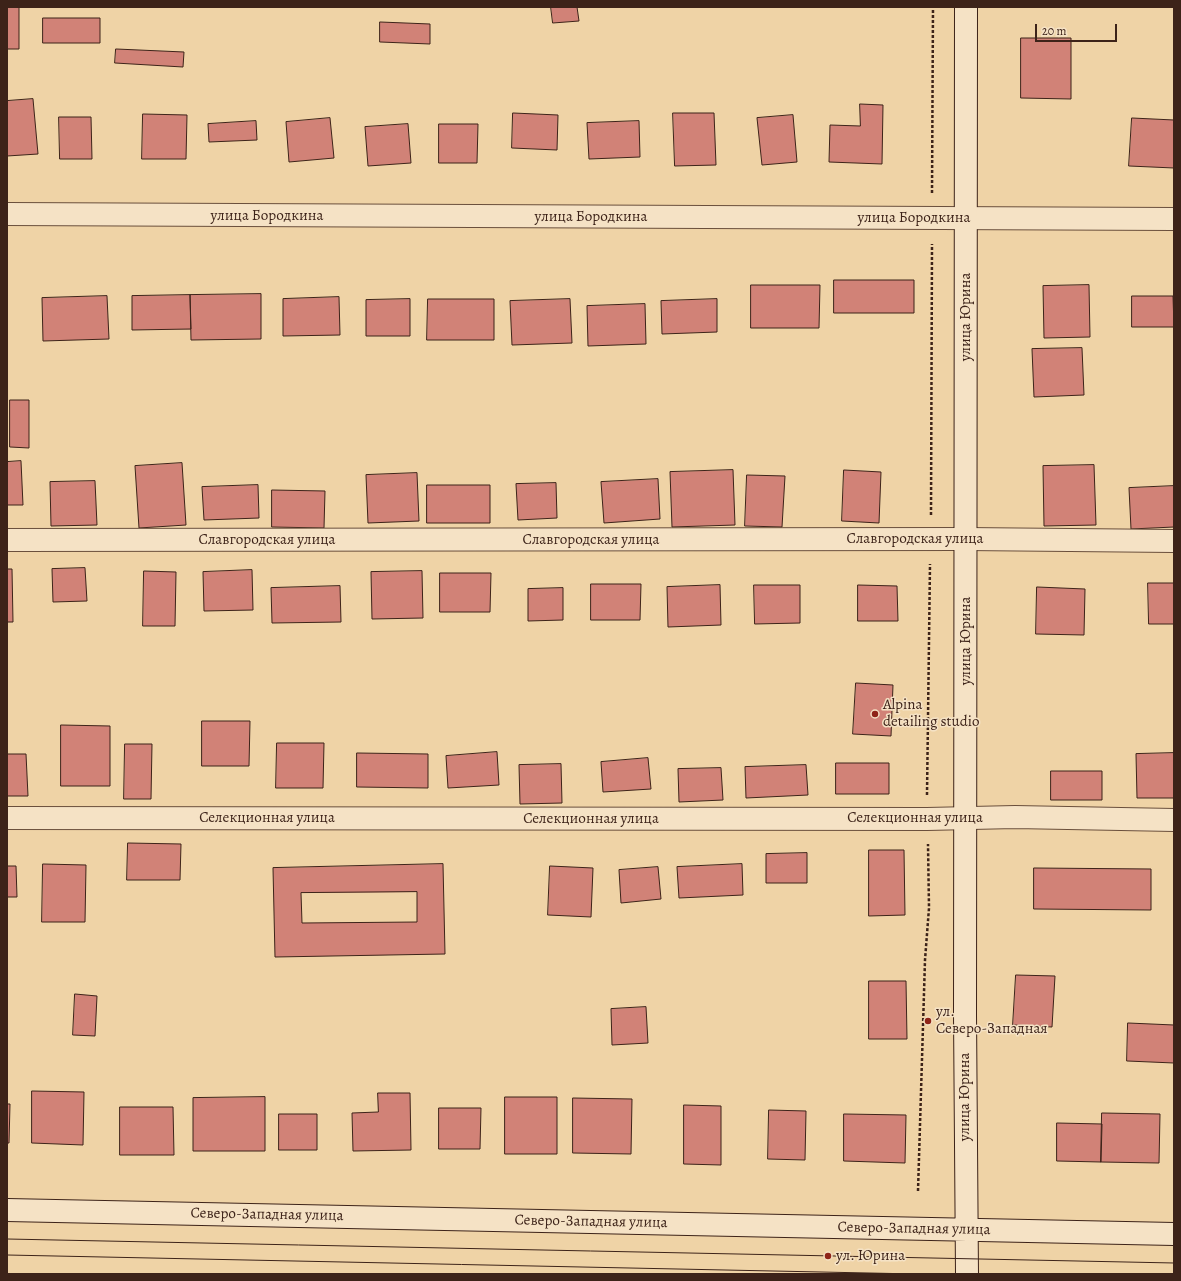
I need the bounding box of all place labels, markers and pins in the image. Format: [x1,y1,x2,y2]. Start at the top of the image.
place label: Alpina detailing studio [883,696,979,731]
marker: Alpina detailing studio [870,709,880,719]
place label: ул. Северо-Западная [936,1003,1048,1038]
marker: ул. Северо-Западная [923,1016,933,1026]
place label: ул. Юрина [836,1247,905,1265]
marker: ул. Юрина [823,1251,833,1261]

